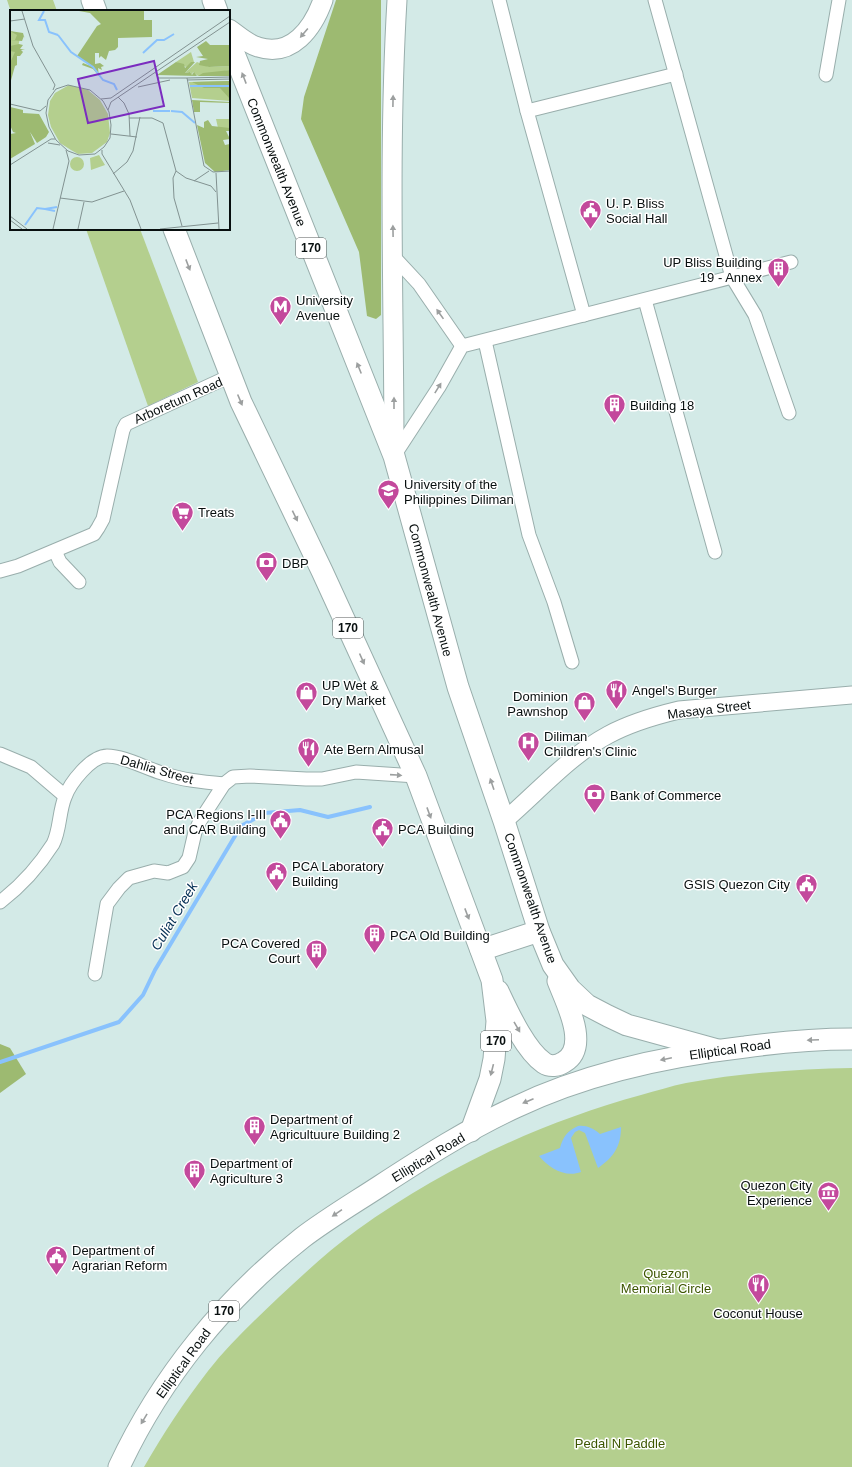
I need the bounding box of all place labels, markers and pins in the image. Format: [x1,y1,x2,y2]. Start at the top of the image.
place label: U. P. Bliss Social Hall [606,196,668,226]
public building icon: U. P. Bliss Social Hall [577,197,603,230]
place label: UP Bliss Building 19 - Annex [663,255,763,285]
building icon: UP Bliss Building 19 - Annex [765,256,791,289]
place label: University Avenue [296,293,354,323]
metro station icon: University Avenue [267,294,293,327]
building icon: Building 18 [602,392,628,425]
place label: Building 18 [630,398,694,413]
place label: University of the Philippines Diliman [404,477,514,507]
school or university icon: University of the Philippines Diliman [375,478,401,511]
supermarket icon: Treats [169,499,195,532]
place label: Treats [198,505,235,520]
bank icon: DBP [253,550,279,583]
place label: DBP [282,556,309,571]
restaurant icon: Angel's Burger [604,677,630,710]
place label: UP Wet & Dry Market [322,678,386,708]
shop icon: UP Wet & Dry Market [294,679,320,712]
place label: Angel's Burger [632,683,718,698]
place label: Dominion Pawnshop [507,689,568,719]
shop icon: Dominion Pawnshop [571,690,597,723]
place label: Diliman Children's Clinic [544,729,637,759]
hospital icon: Diliman Children's Clinic [515,730,541,763]
restaurant icon: Ate Bern Almusal [296,736,322,769]
place label: Ate Bern Almusal [324,742,424,757]
bank icon: Bank of Commerce [582,782,608,815]
place label: Bank of Commerce [610,788,721,803]
place label: PCA Regions I-III and CAR Building [163,807,266,837]
public building icon: PCA Regions I-III and CAR Building [268,808,294,841]
public building icon: PCA Building [369,816,395,849]
place label: PCA Building [398,822,474,837]
place label: PCA Laboratory Building [292,859,384,889]
public building icon: PCA Laboratory Building [263,860,289,893]
public building icon: GSIS Quezon City [793,871,819,904]
place label: GSIS Quezon City [684,877,790,892]
building icon: PCA Old Building [362,922,388,955]
place label: PCA Old Building [390,928,490,943]
place label: PCA Covered Court [221,936,300,966]
building icon: PCA Covered Court [303,937,329,970]
place label: Department of Agricultuure Building 2 [270,1112,400,1142]
building icon: Department of Agricultuure Building 2 [241,1113,267,1146]
place label: Department of Agriculture 3 [210,1156,293,1186]
building icon: Department of Agriculture 3 [181,1157,207,1190]
place label: Quezon City Experience [740,1178,812,1208]
museum icon: Quezon City Experience [815,1179,841,1212]
place label: Department of Agrarian Reform [72,1243,167,1273]
public building icon: Department of Agrarian Reform [44,1244,70,1277]
restaurant icon: Coconut House [745,1272,771,1305]
place label: Coconut House [713,1306,803,1321]

